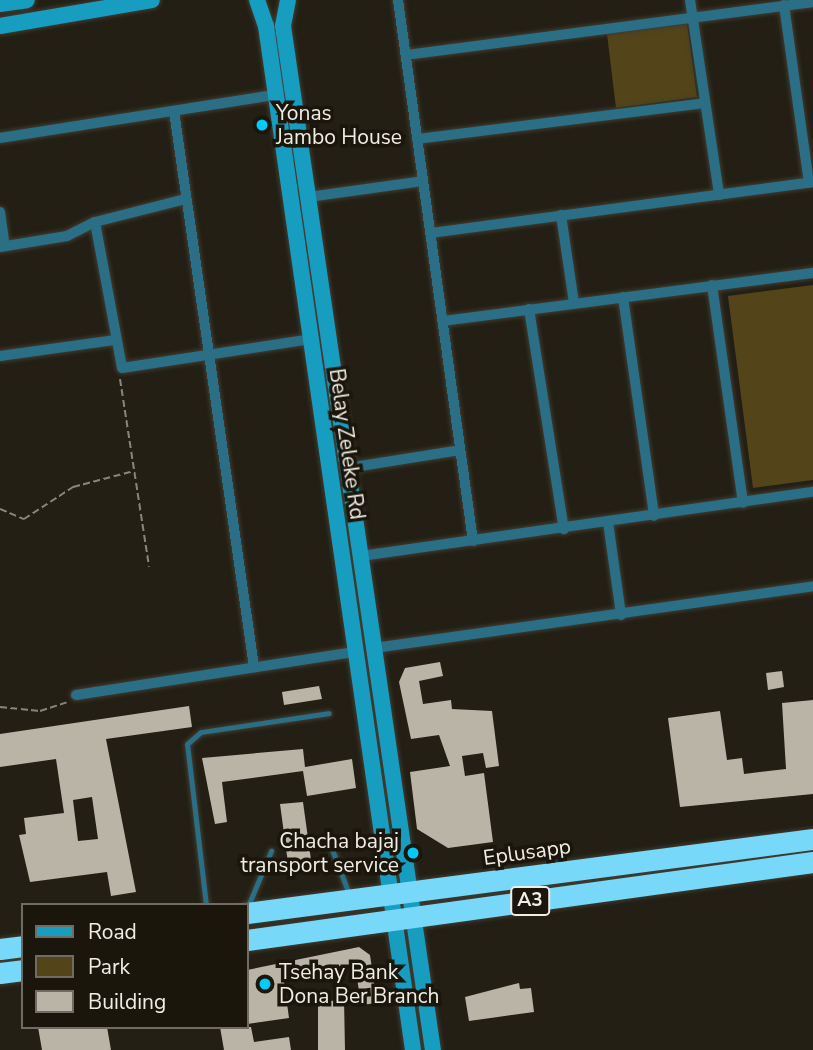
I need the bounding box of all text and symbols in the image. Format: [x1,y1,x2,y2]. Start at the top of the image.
place label: Yonas Jambo House [276,100,402,150]
marker: Yonas Jambo House [254,117,270,133]
street label: Belay Zeleke Rd [324,367,370,521]
place label: Chacha bajaj transport service [241,828,399,878]
street label: Eplusapp [482,833,572,871]
marker: Chacha bajaj transport service [405,845,421,861]
road number: A3 [509,886,551,917]
legend [21,903,248,1029]
text: Road [88,918,137,946]
text: Park [88,953,130,981]
place label: Tsehay Bank Dona Ber Branch [279,959,439,1009]
marker: Tsehay Bank Dona Ber Branch [257,976,273,992]
text: Building [88,988,166,1016]

